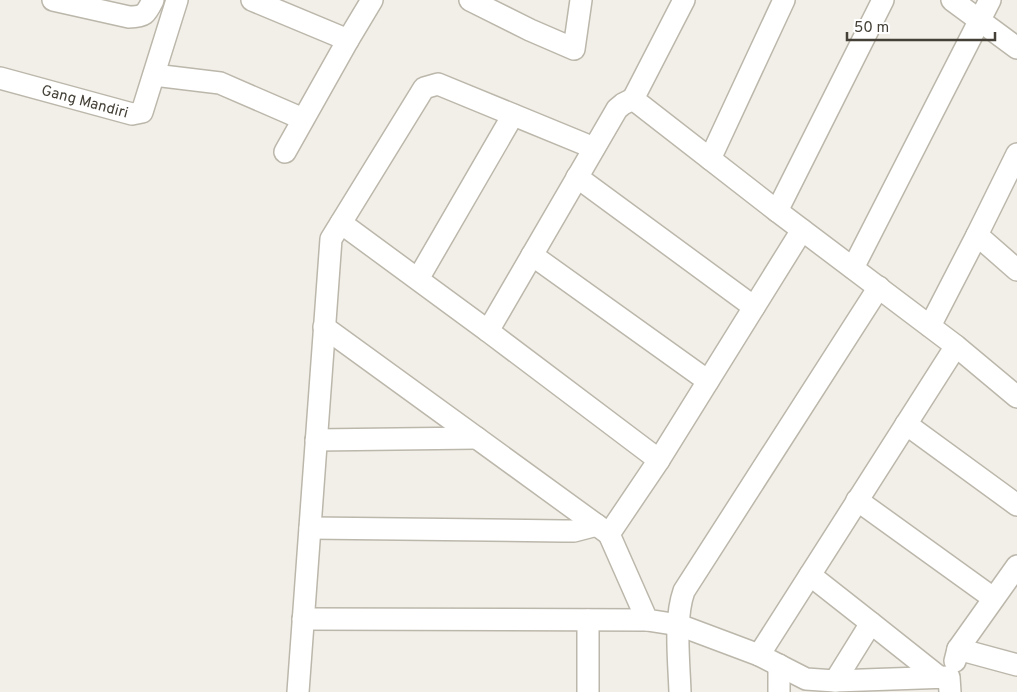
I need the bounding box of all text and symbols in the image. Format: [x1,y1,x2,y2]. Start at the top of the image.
scale bar [847,10,994,42]
text: 50 m [854,19,889,38]
street label: Gang Mandiri [39,82,130,124]

